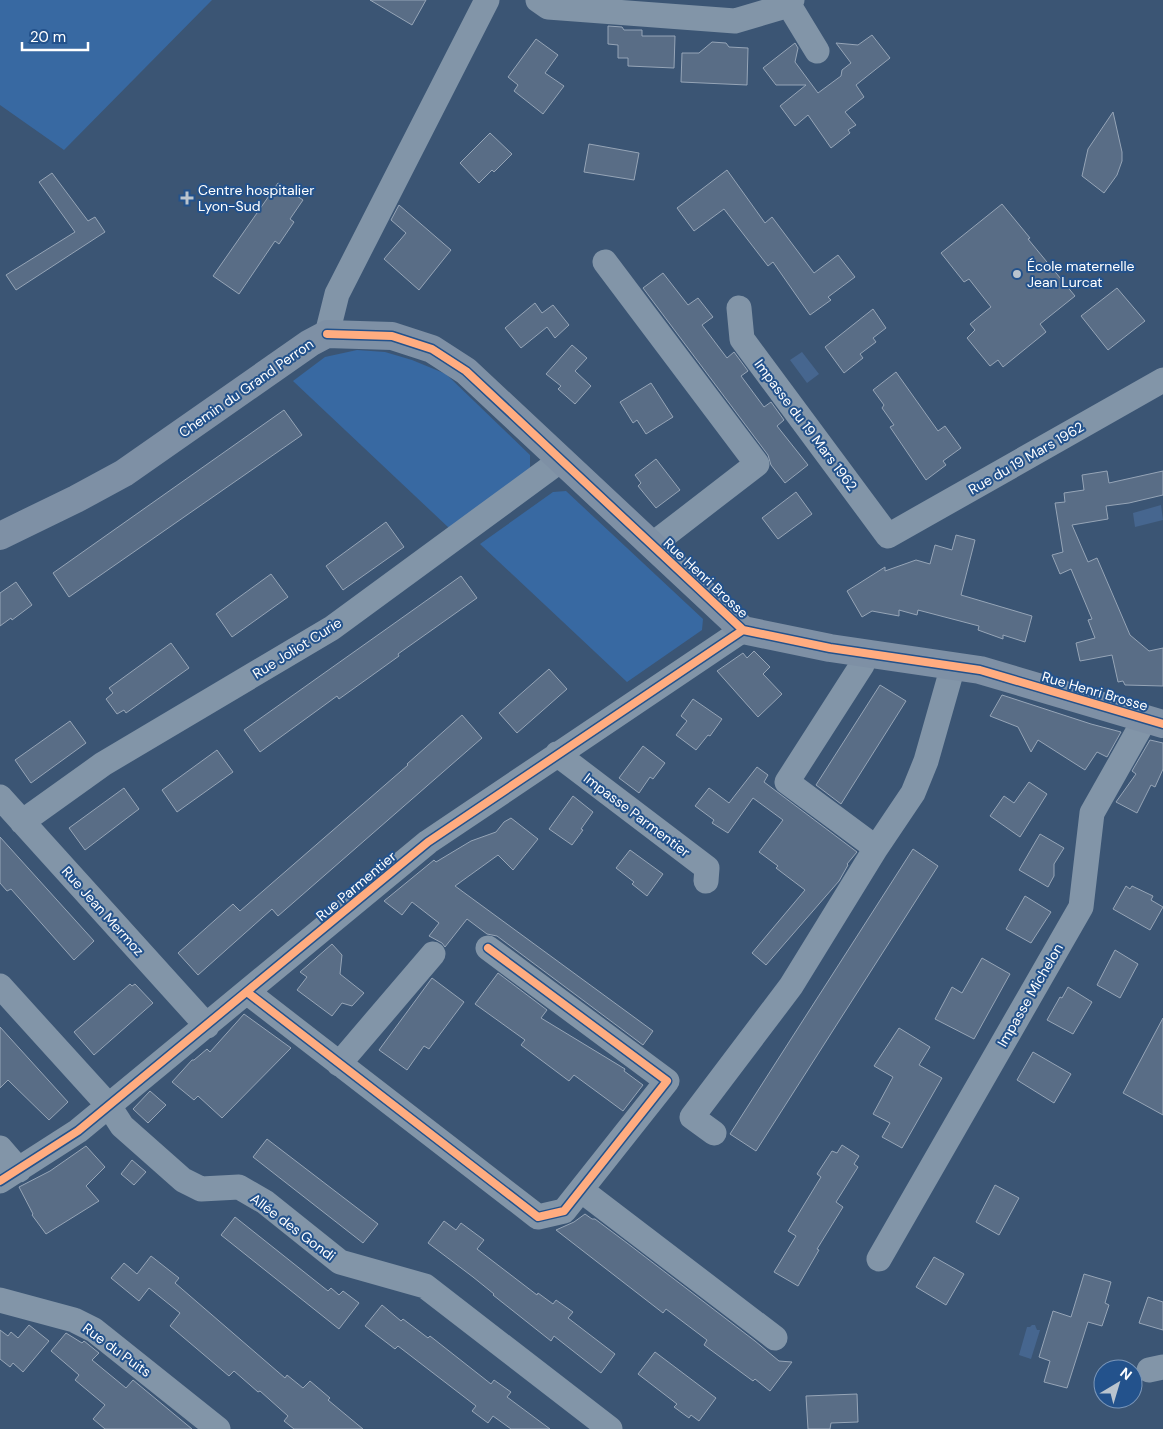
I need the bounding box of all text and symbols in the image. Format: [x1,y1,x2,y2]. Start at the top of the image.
scale bar [22,20,89,52]
text: 20 m [30,27,66,47]
place label: Centre hospitalier Lyon-Sud [198,181,314,215]
marker: Centre hospitalier Lyon-Sud [180,191,194,205]
place label: École maternelle Jean Lurcat [1027,257,1135,291]
marker: École maternelle Jean Lurcat [1011,268,1023,280]
street label: Chemin du Grand Perron [175,335,317,441]
street label: Impasse du 19 Mars 1962 [751,356,861,494]
street label: Rue du 19 Mars 1962 [965,418,1087,498]
street label: Rue Henri Brosse [660,534,752,622]
street label: Rue Joliot Curie [249,613,345,683]
street label: Rue Henri Brosse [1040,667,1150,715]
street label: Impasse Parmentier [580,769,694,861]
street label: Rue Parmentier [312,847,400,925]
street label: Rue Jean Mermoz [58,862,148,960]
street label: Impasse Michelon [993,940,1067,1050]
street label: Allée des Gondi [247,1189,339,1265]
street label: Rue du Puits [79,1319,155,1381]
north arrow [1093,1359,1143,1409]
text: N [1116,1364,1136,1384]

